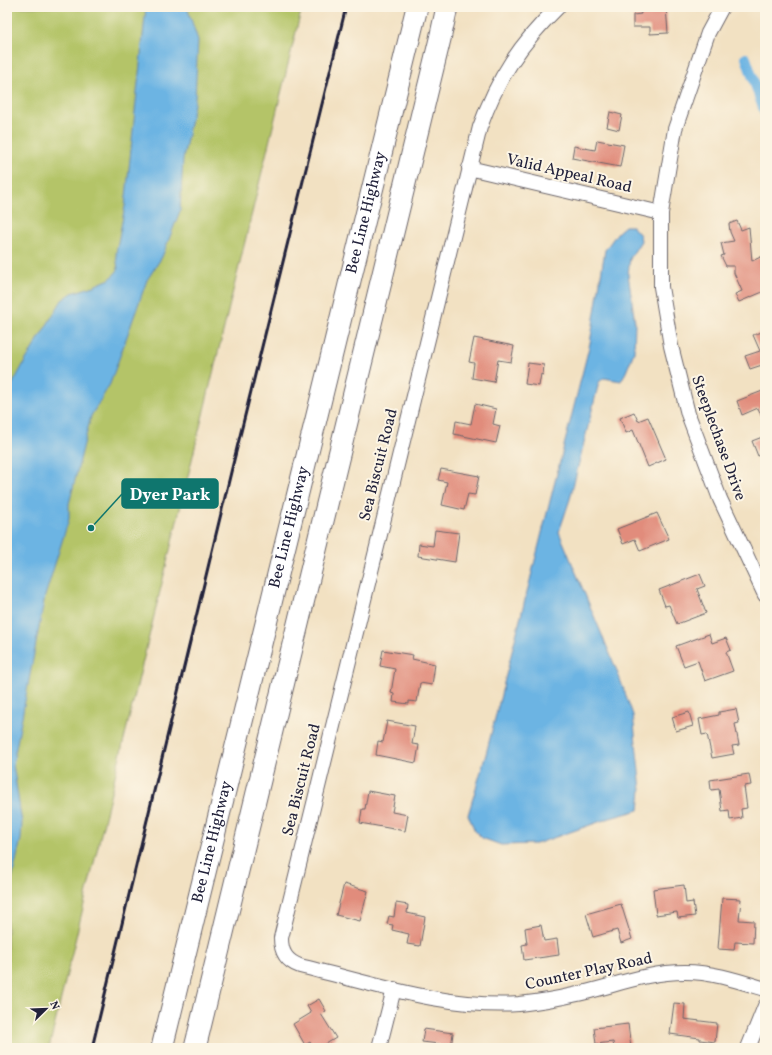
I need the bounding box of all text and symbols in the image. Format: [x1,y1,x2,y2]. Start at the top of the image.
street label: Bee Line Highway [341,149,392,276]
street label: Valid Appeal Road [504,149,634,199]
street label: Steeplechase Drive [685,372,751,504]
street label: Sea Biscuit Road [354,406,404,524]
street label: Bee Line Highway [264,464,315,591]
callout: Dyer Park [122,479,218,508]
text: Dyer Park [130,484,211,507]
street label: Sea Biscuit Road [277,721,327,839]
street label: Bee Line Highway [187,778,238,905]
street label: Counter Play Road [523,948,655,996]
north arrow [26,989,66,1029]
text: N [45,999,62,1012]

